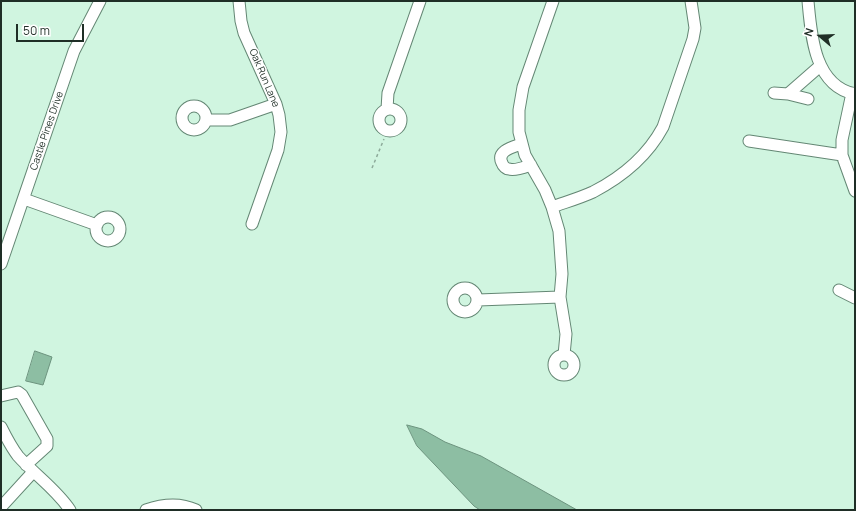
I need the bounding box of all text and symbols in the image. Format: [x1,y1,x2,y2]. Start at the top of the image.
scale bar [18,16,86,42]
north arrow [800,16,840,56]
text: 50 m [23,22,50,39]
text: N [800,26,817,38]
street label: Oak Run Lane [246,47,282,109]
street label: Castle Pines Drive [28,90,66,172]

